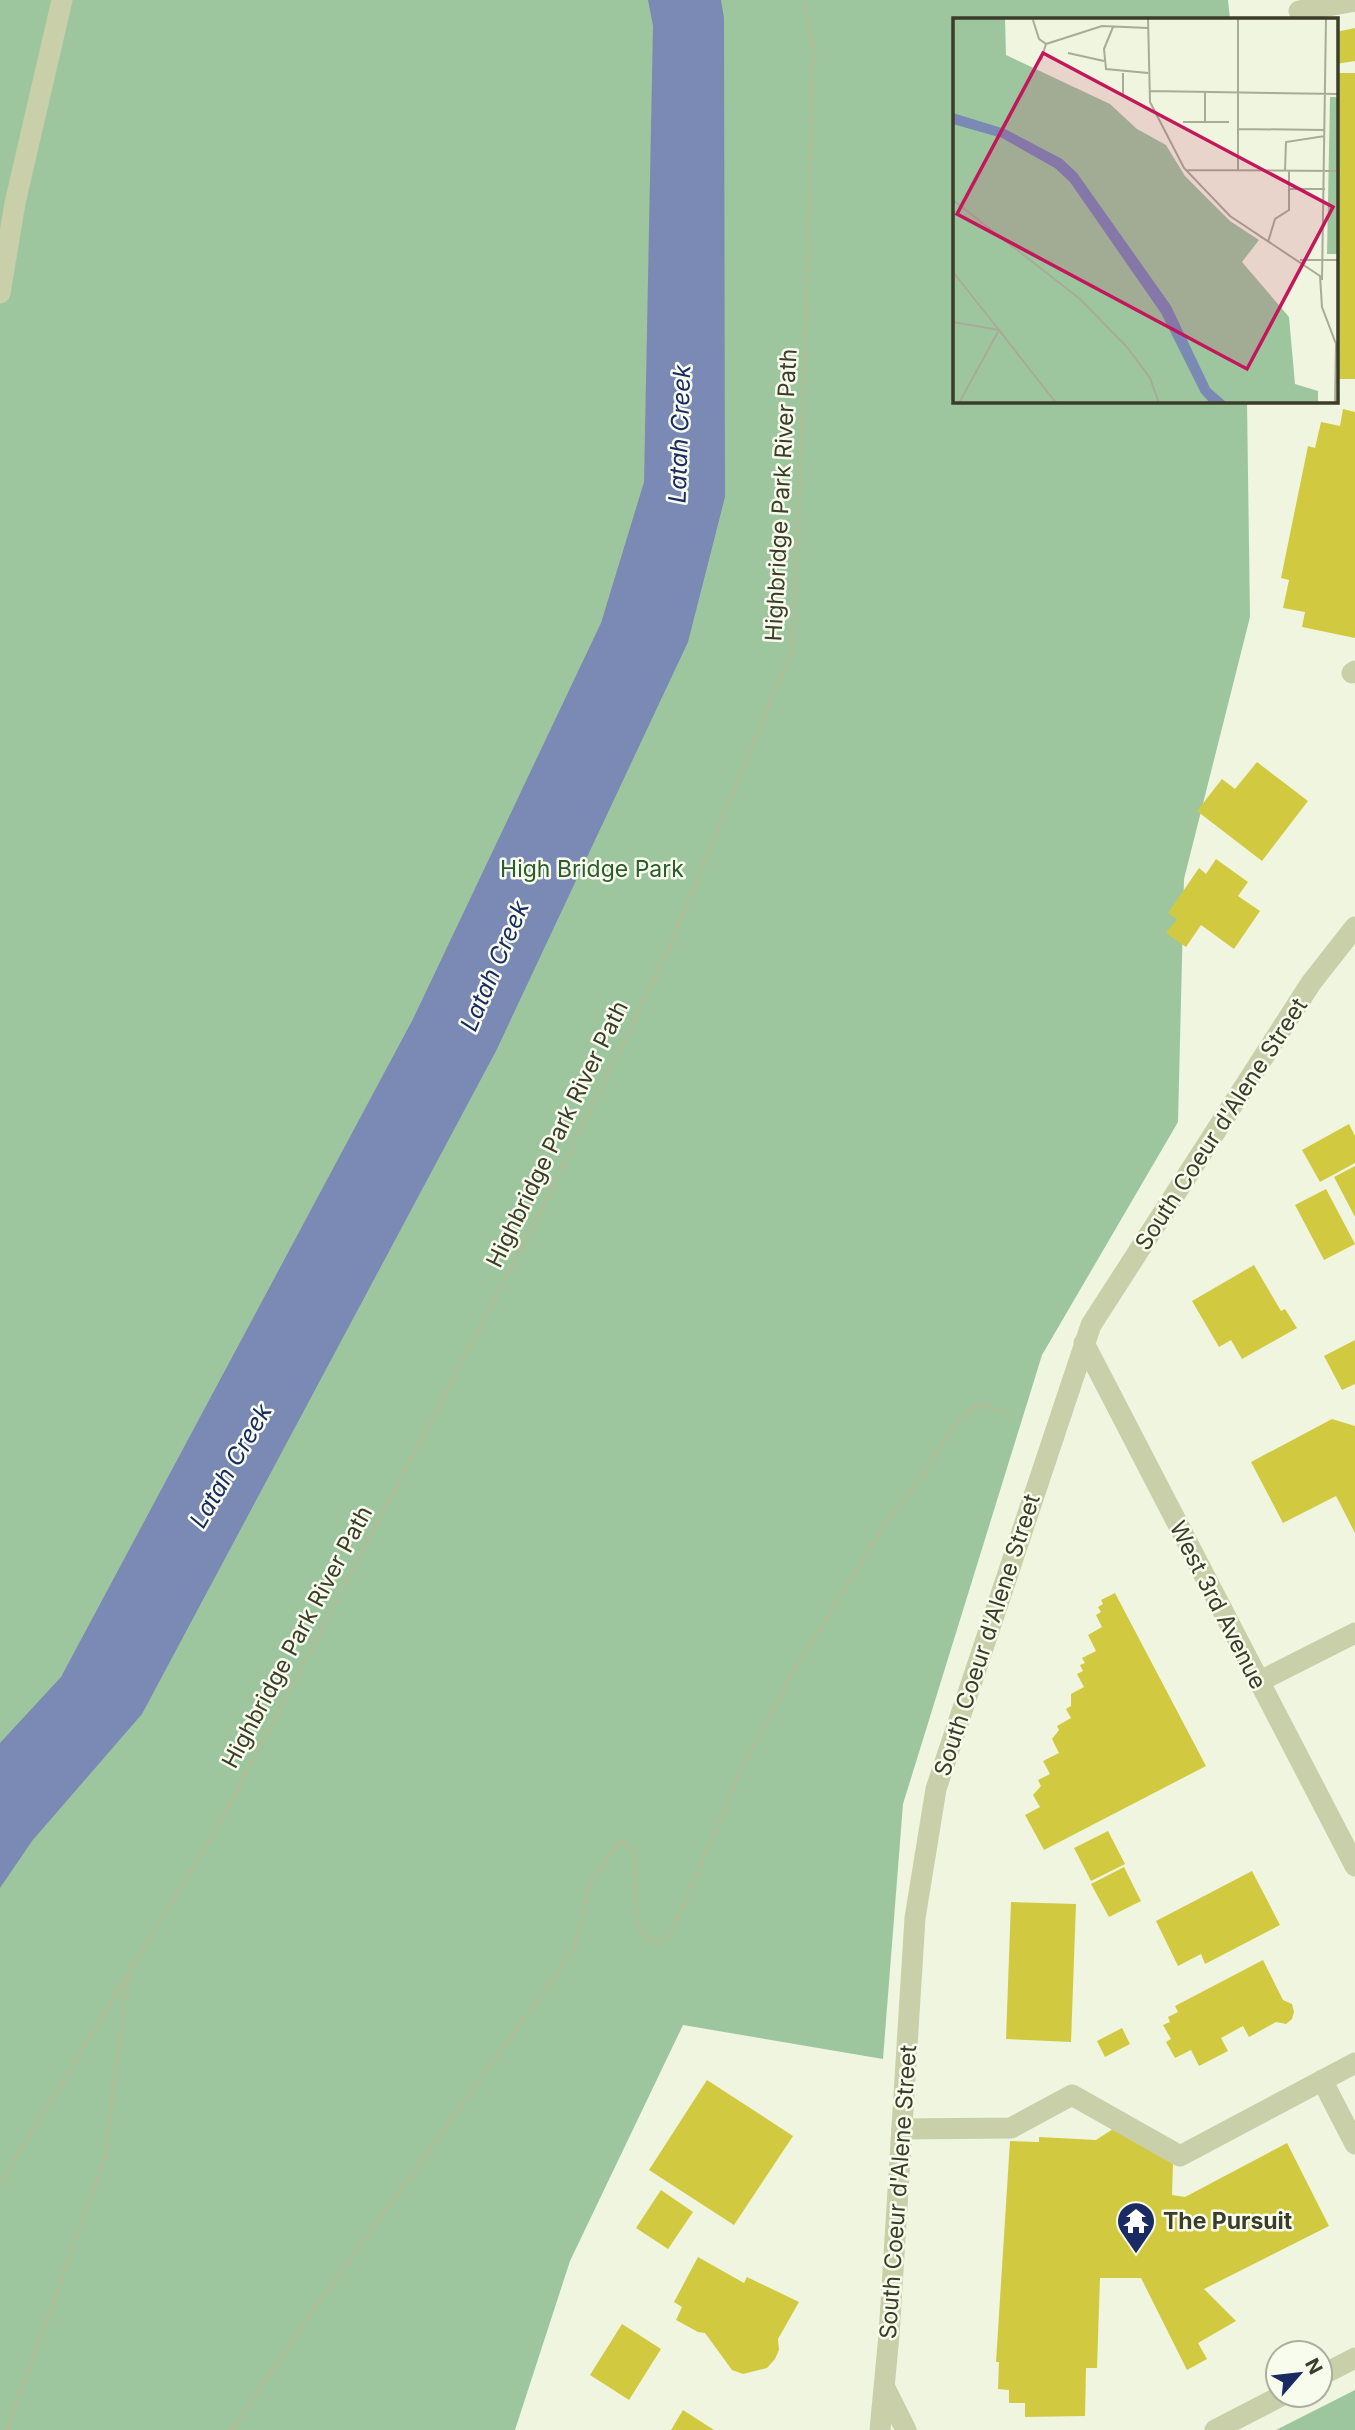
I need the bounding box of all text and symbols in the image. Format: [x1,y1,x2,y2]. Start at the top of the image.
inset map [953,18,1338,402]
street label: Highbridge Park River Path [759,348,803,642]
water label: Latah Creek [663,363,696,504]
park label: High Bridge Park [500,855,684,883]
water label: Latah Creek [454,896,535,1035]
street label: South Coeur d'Alene Street [1129,992,1313,1255]
street label: Highbridge Park River Path [480,996,634,1272]
water label: Latah Creek [183,1398,278,1533]
street label: South Coeur d'Alene Street [928,1490,1046,1780]
street label: Highbridge Park River Path [216,1501,378,1773]
street label: West 3rd Avenue [1164,1516,1272,1694]
street label: South Coeur d'Alene Street [874,2043,922,2340]
temple icon: The Pursuit [1115,2200,1157,2255]
place label: The Pursuit [1163,2207,1293,2235]
north arrow [1264,2339,1334,2409]
text: N [1300,2354,1327,2378]

